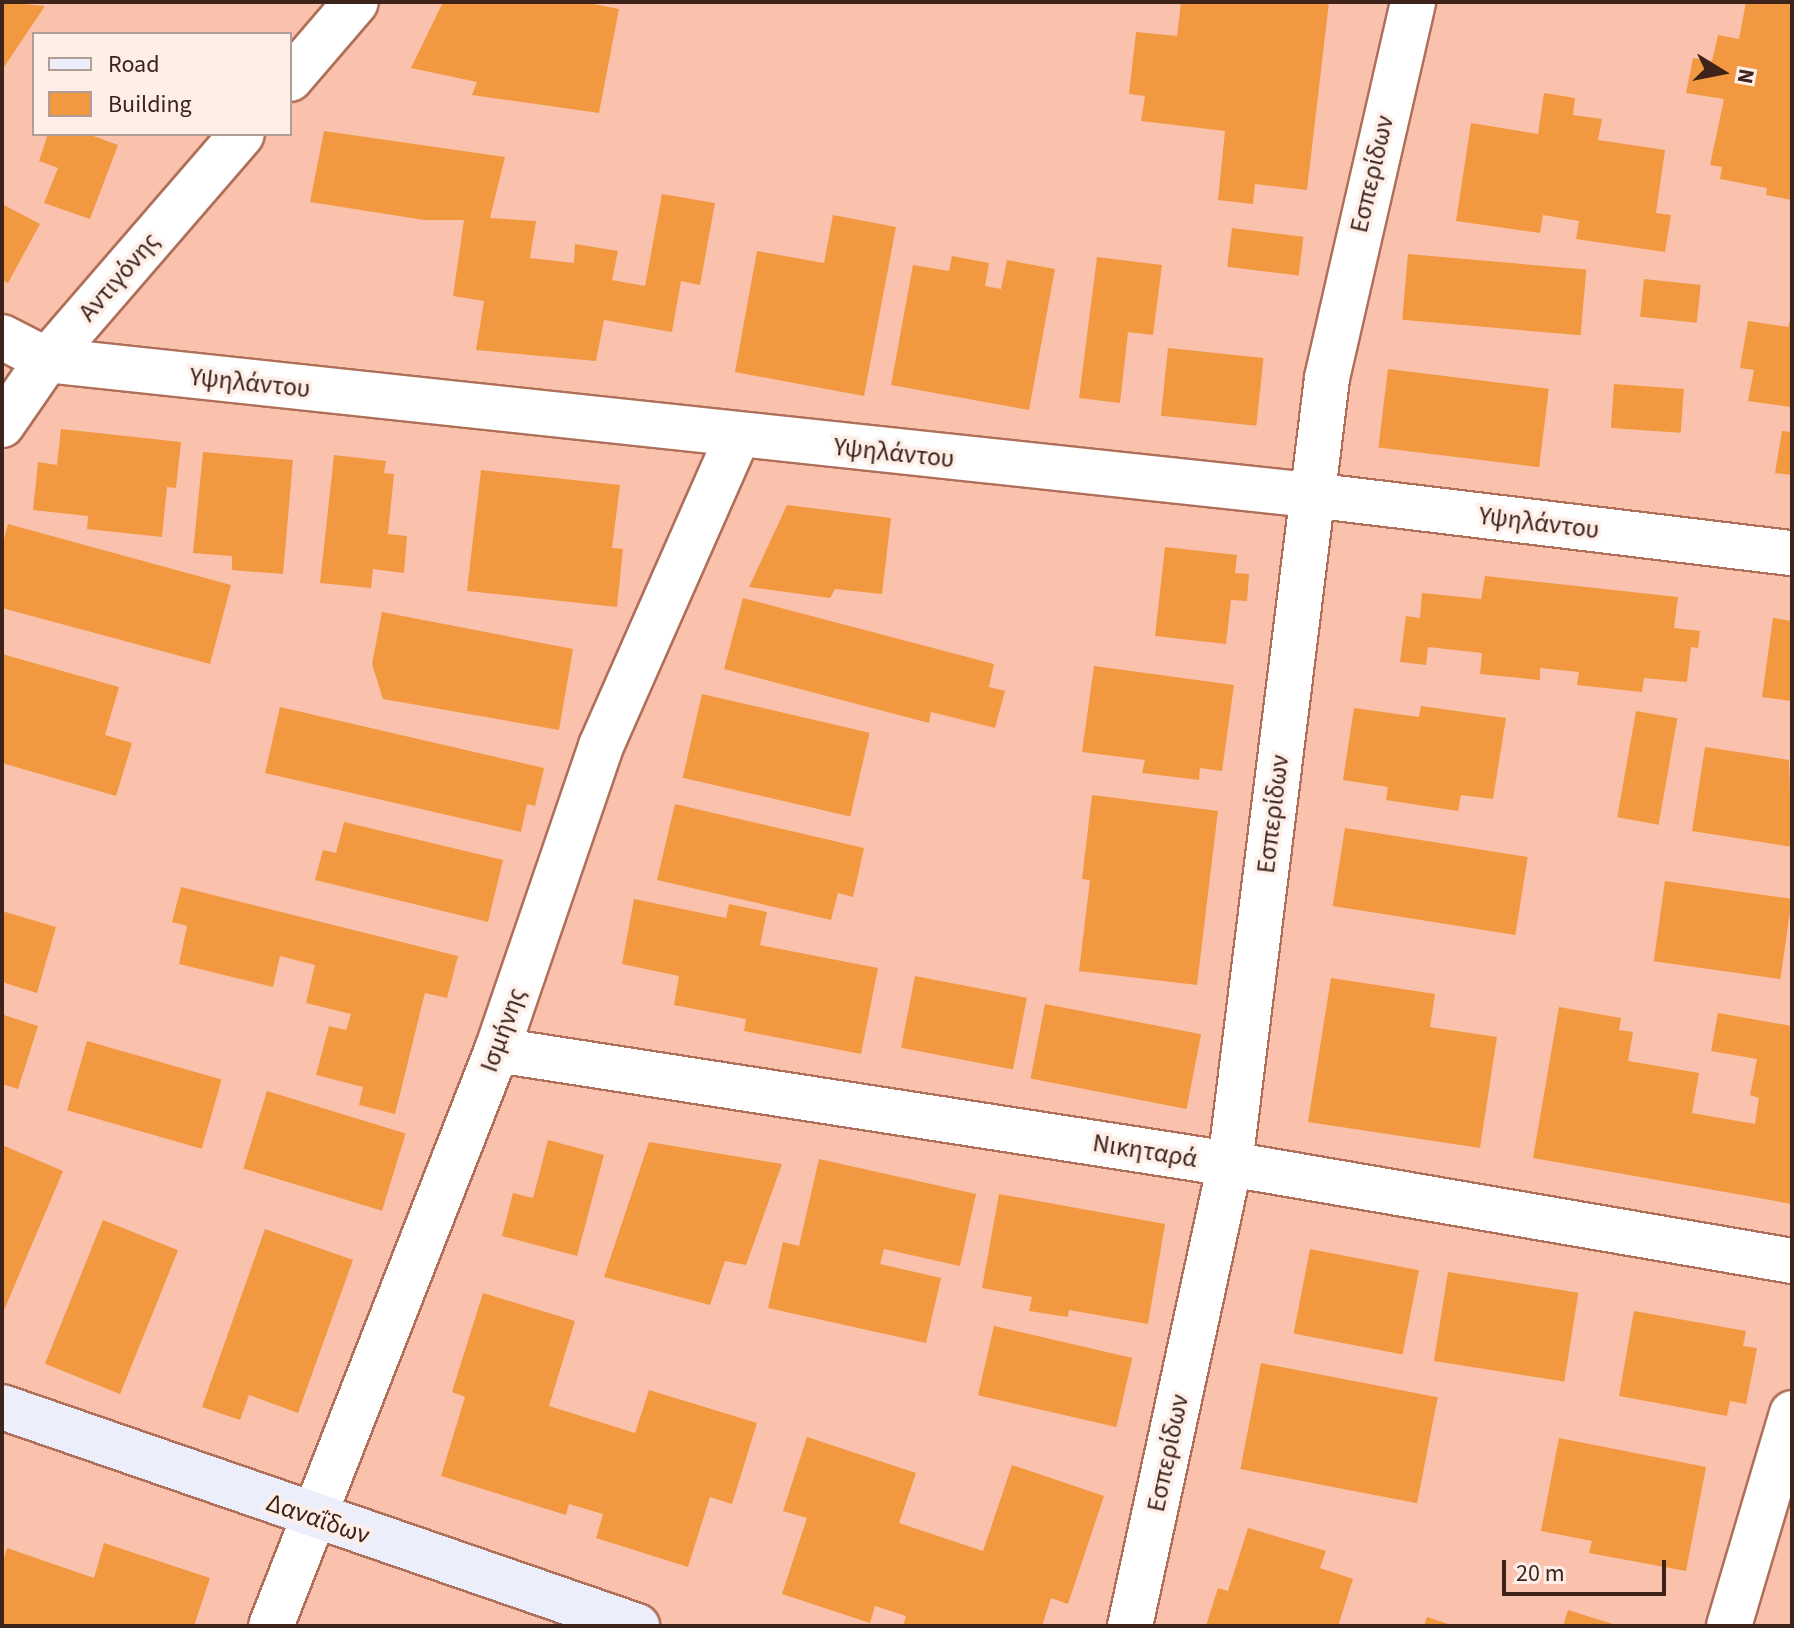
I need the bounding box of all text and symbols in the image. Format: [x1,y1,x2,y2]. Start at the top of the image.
legend [32,32,292,136]
north arrow [1682,32,1762,112]
text: Road [108,47,160,82]
text: N [1729,66,1763,86]
text: Building [108,87,192,122]
street label: Εσπερίδων [1343,112,1401,236]
street label: Αντιγόνης [72,226,166,328]
street label: Υψηλάντου [188,361,312,405]
street label: Υψηλάντου [832,431,956,475]
street label: Υψηλάντου [1477,500,1601,546]
street label: Εσπερίδων [1250,753,1296,875]
street label: Ισμήνης [473,984,533,1076]
street label: Νικηταρά [1091,1127,1199,1175]
street label: Εσπερίδων [1140,1391,1196,1515]
street label: Δαναΐδων [262,1487,374,1551]
scale bar [1506,1544,1670,1594]
text: 20 m [1516,1556,1565,1591]

